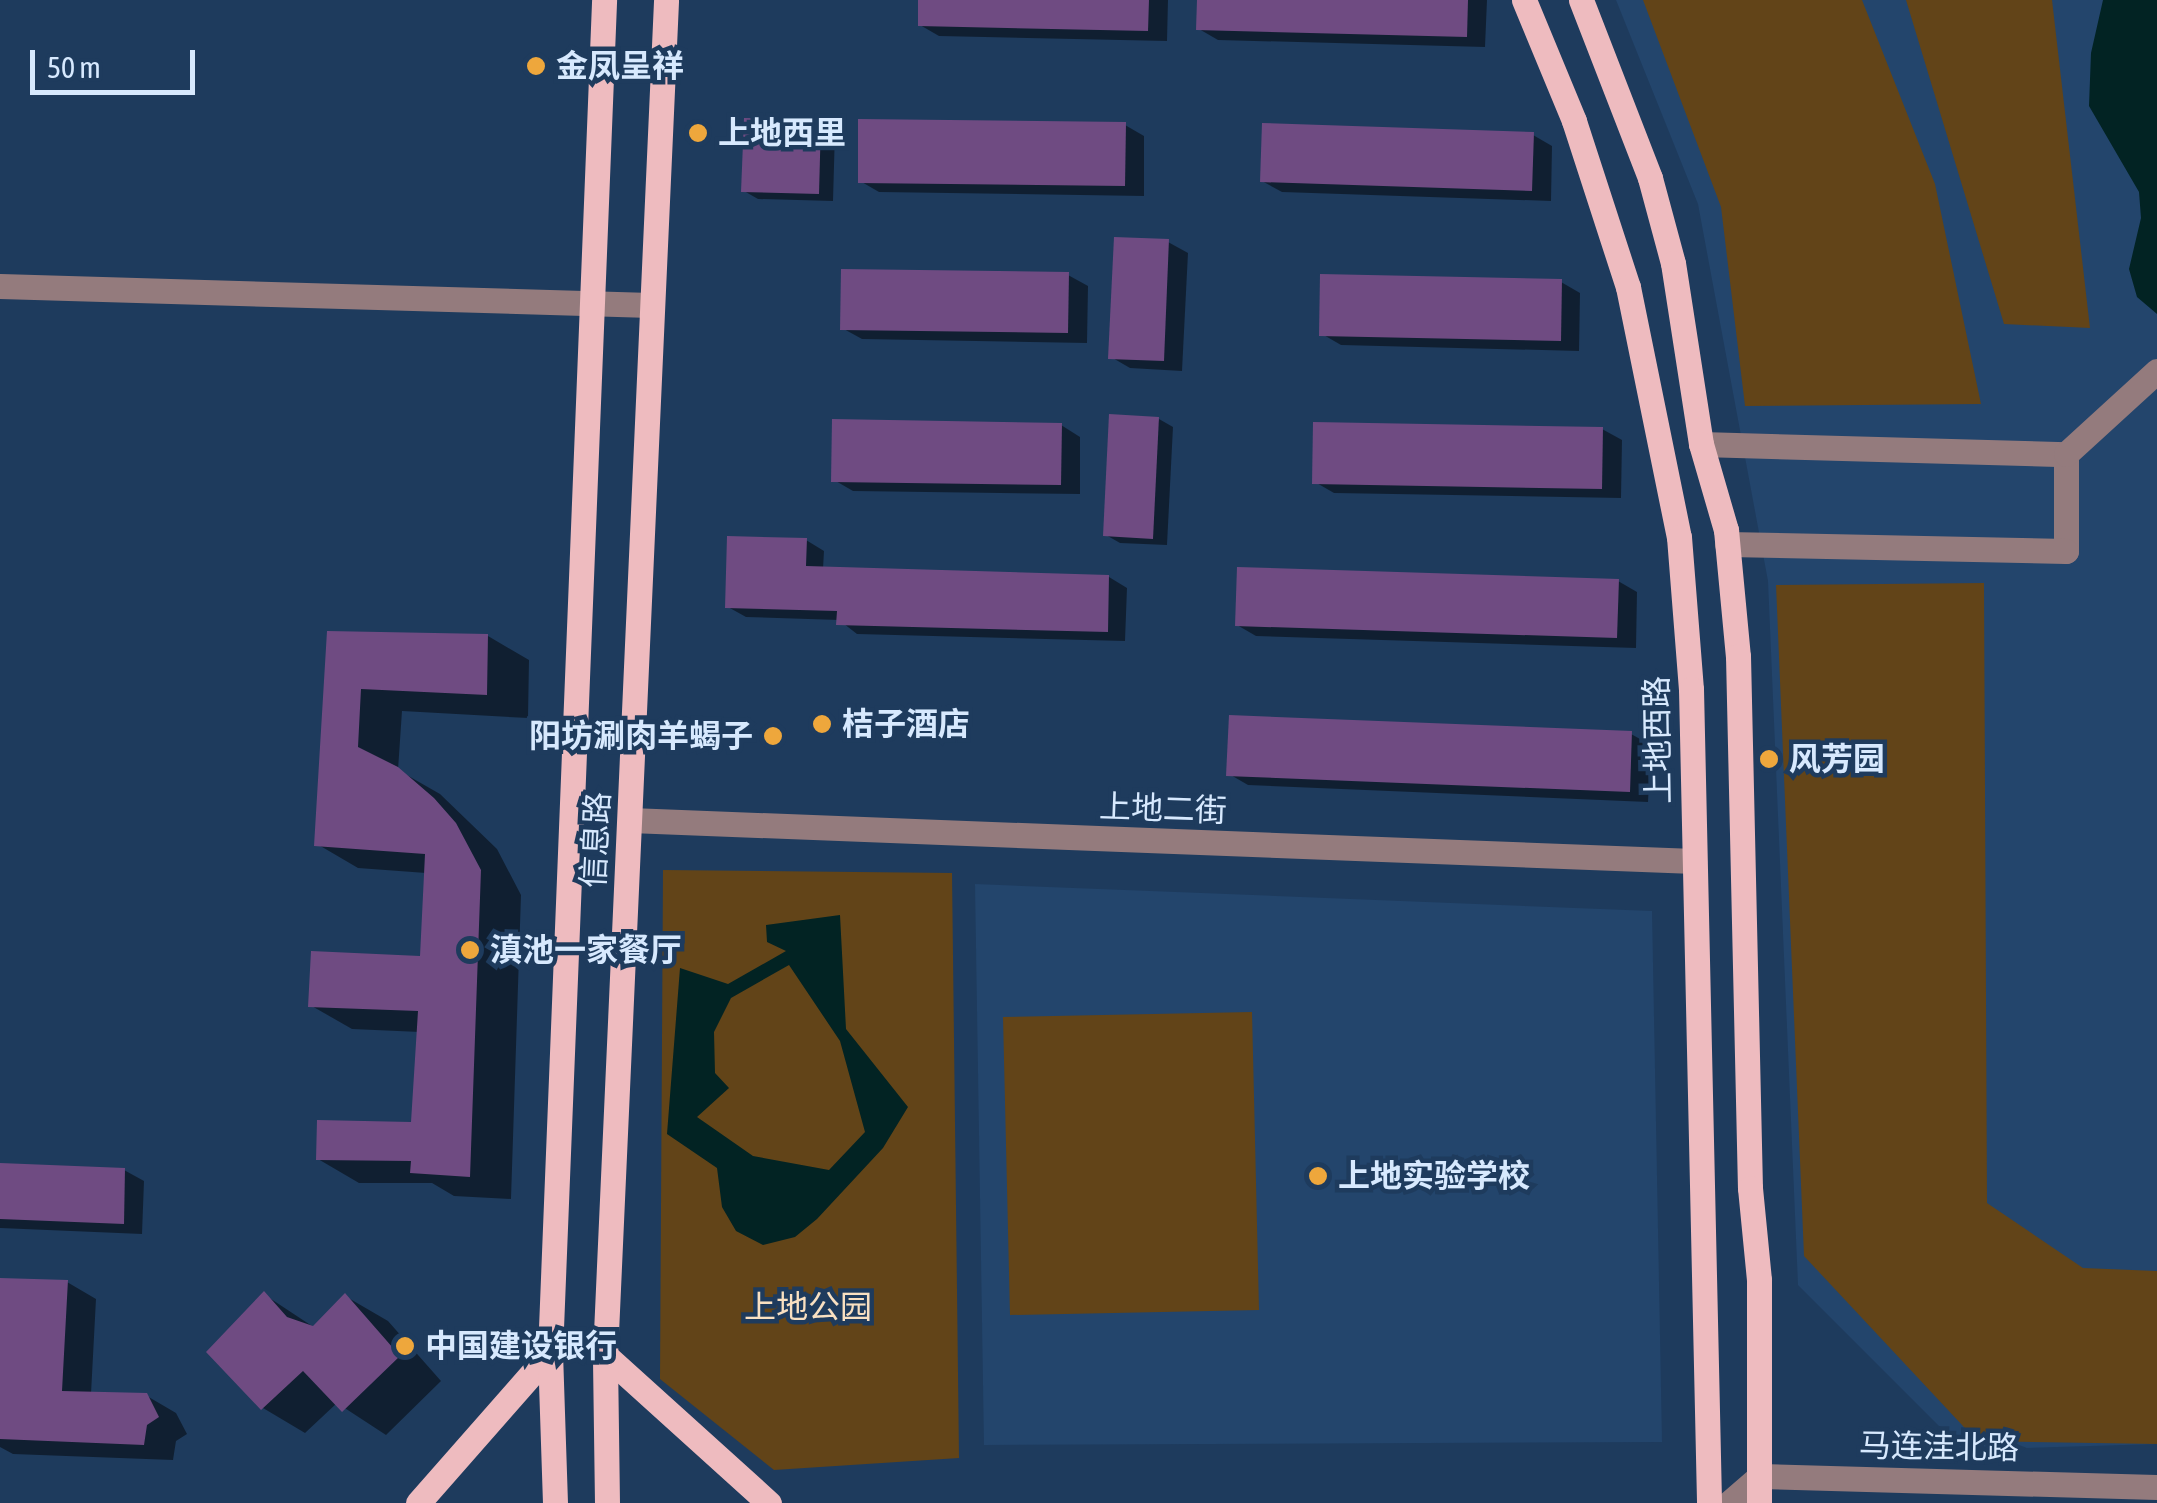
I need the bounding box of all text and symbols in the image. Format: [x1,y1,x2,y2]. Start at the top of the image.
scale bar [35,30,200,92]
place label: 金凤呈祥 [556,47,684,85]
text: 50 m [47,50,101,84]
marker: 金凤呈祥 [525,55,547,77]
place label: 上地西里 [718,114,846,152]
marker: 上地西里 [687,122,709,144]
street label: 上地西路 [1638,676,1678,804]
place label: 桔子酒店 [842,705,970,743]
marker: 桔子酒店 [811,713,833,735]
place label: 阳坊涮肉羊蝎子 [529,717,753,755]
marker: 阳坊涮肉羊蝎子 [762,725,784,747]
place label: 风芳园 [1789,740,1885,778]
marker: 风芳园 [1758,748,1780,770]
street label: 上地二街 [1098,788,1228,830]
street label: 信息路 [574,791,618,889]
place label: 滇池一家餐厅 [490,931,682,969]
marker: 滇池一家餐厅 [459,939,481,961]
place label: 上地实验学校 [1338,1157,1530,1195]
marker: 上地实验学校 [1307,1165,1329,1187]
park label: 上地公园 [744,1288,872,1326]
place label: 中国建设银行 [425,1327,617,1365]
marker: 中国建设银行 [394,1335,416,1357]
street label: 马连洼北路 [1859,1426,2019,1468]

